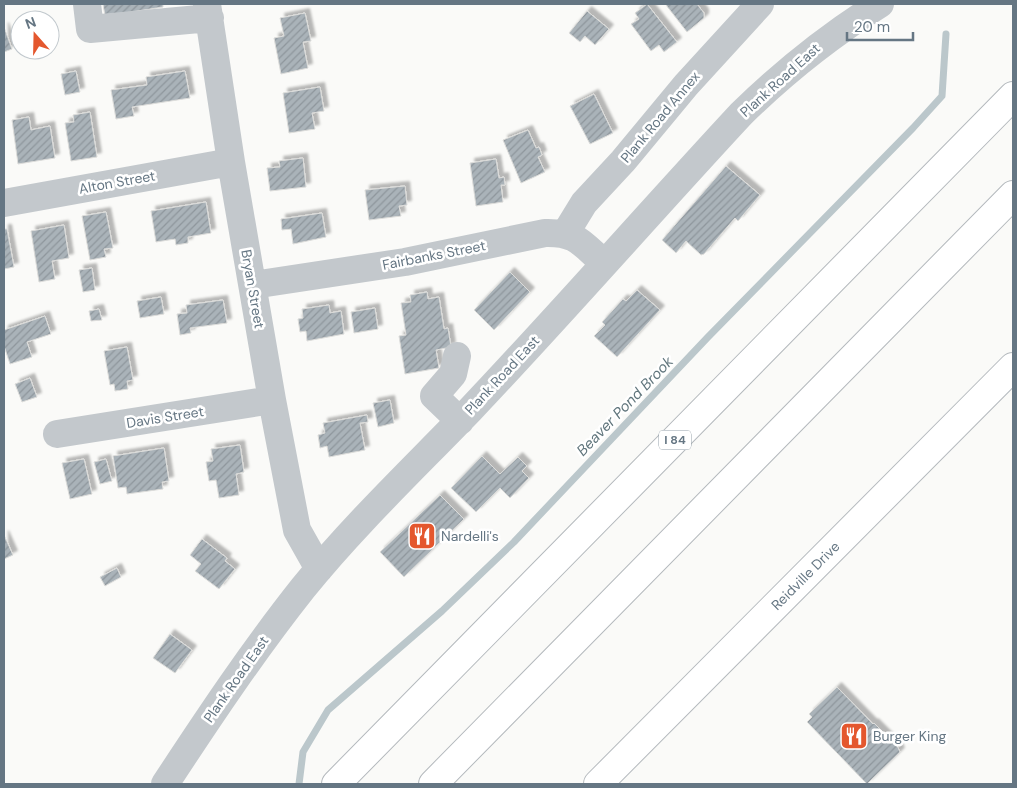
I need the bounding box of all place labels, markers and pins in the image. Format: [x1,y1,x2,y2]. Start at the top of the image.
restaurant icon: Nardelli's [407,521,437,551]
place label: Nardelli's [441,527,499,545]
restaurant icon: Burger King [839,721,869,751]
place label: Burger King [873,727,946,745]

